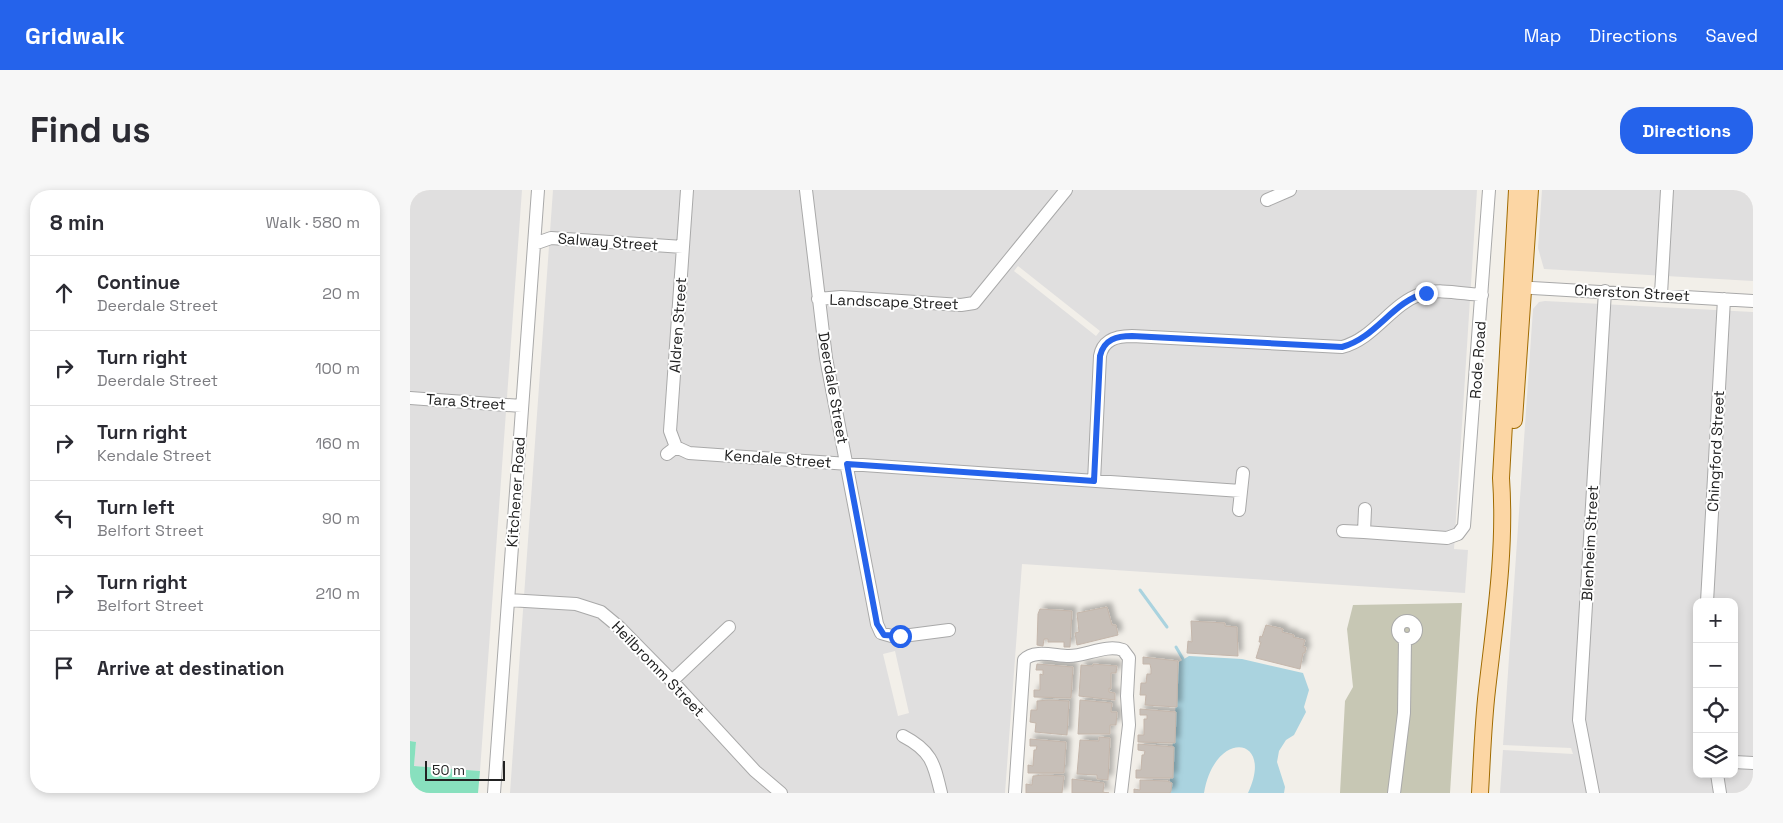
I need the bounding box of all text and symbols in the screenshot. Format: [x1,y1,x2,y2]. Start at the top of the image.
text: Gridwalk [25,20,125,51]
text: Map [1524,24,1561,47]
text: Directions [1589,24,1678,47]
text: Saved [1706,24,1758,47]
button: Directions [1620,107,1753,154]
text: Find us [30,108,151,152]
text: 8 min [50,209,104,236]
text: Walk · 580 m [266,212,360,233]
street label: Salway Street [557,229,659,254]
text: Continue [97,270,180,295]
street label: Aldren Street [665,276,690,373]
icon: ahead [50,279,78,307]
street label: Cherston Street [1574,280,1690,305]
route end [1415,282,1438,305]
text: 20 m [322,283,360,304]
street label: Landscape Street [829,290,959,313]
text: Deerdale Street [97,295,218,316]
street label: Rode Road [1465,320,1490,400]
street label: Deerdale Street [814,330,853,446]
text: Turn right [97,345,187,370]
icon: right [50,354,78,382]
text: 100 m [315,358,360,379]
text: Deerdale Street [97,370,218,391]
street label: Tara Street [426,389,507,414]
street label: Chingford Street [1703,390,1728,512]
text: Turn right [97,420,187,445]
icon: right [50,429,78,457]
text: 160 m [315,433,360,454]
street label: Kitchener Road [502,436,529,548]
text: Kendale Street [97,445,212,466]
street label: Kendale Street [724,445,832,472]
street label: Blenheim Street [1577,484,1602,601]
text: Turn left [97,495,175,520]
icon: left [50,504,78,532]
text: 90 m [322,508,360,529]
text: Belfort Street [97,520,204,541]
text: Turn right [97,570,187,595]
icon: right [50,579,78,607]
text: 210 m [316,583,360,604]
text: Belfort Street [97,595,204,616]
map controls [1693,598,1738,778]
button: + [1693,598,1738,643]
street label: Heilbromm Street [608,617,709,721]
route start [889,625,912,648]
button: − [1693,643,1738,688]
icon: arrive [50,654,78,682]
text: Arrive at destination [97,656,285,681]
button: locate [1693,688,1738,733]
button: layers [1693,733,1738,778]
scale bar [425,758,505,781]
text: 50 m [432,761,465,779]

